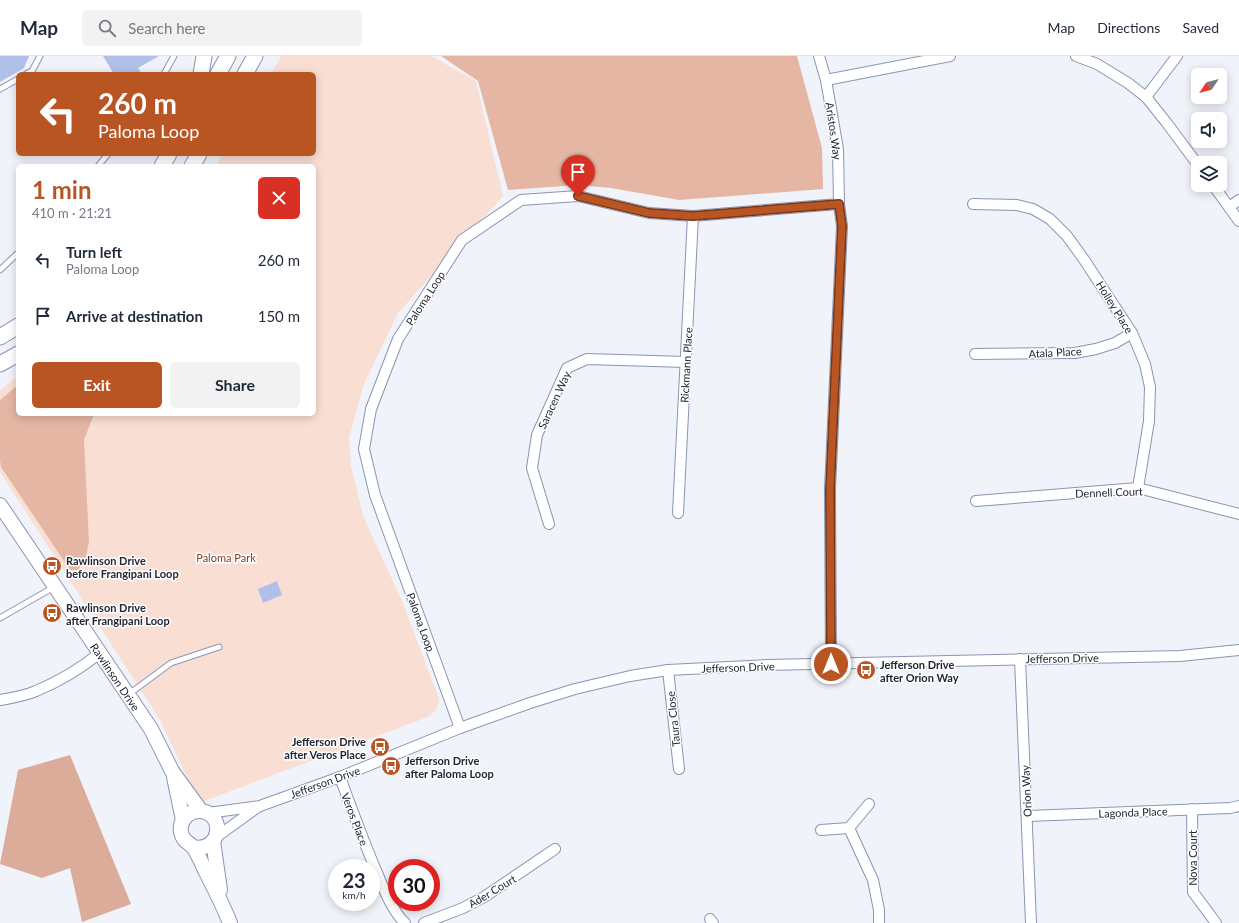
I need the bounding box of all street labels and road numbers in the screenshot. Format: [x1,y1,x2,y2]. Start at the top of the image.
street label: Aristos Way [824,101,845,161]
street label: Paloma Loop [403,268,447,328]
street label: Holley Place [1094,278,1136,336]
street label: Rickmann Place [678,327,694,403]
street label: Atala Place [1028,344,1082,360]
street label: Saracen Way [535,369,573,431]
street label: Dennell Court [1075,484,1143,500]
street label: Paloma Loop [404,591,438,653]
street label: Rawlinson Drive [88,640,143,713]
street label: Jefferson Drive [1025,651,1099,665]
street label: Jefferson Drive [701,659,775,675]
street label: Taura Close [664,690,682,747]
street label: Jefferson Drive [288,763,362,801]
street label: Orion Way [1018,764,1034,817]
street label: Veros Place [339,791,371,847]
street label: Lagonda Place [1098,804,1168,820]
street label: Nova Court [1186,830,1199,886]
street label: Ader Court [466,872,518,910]

